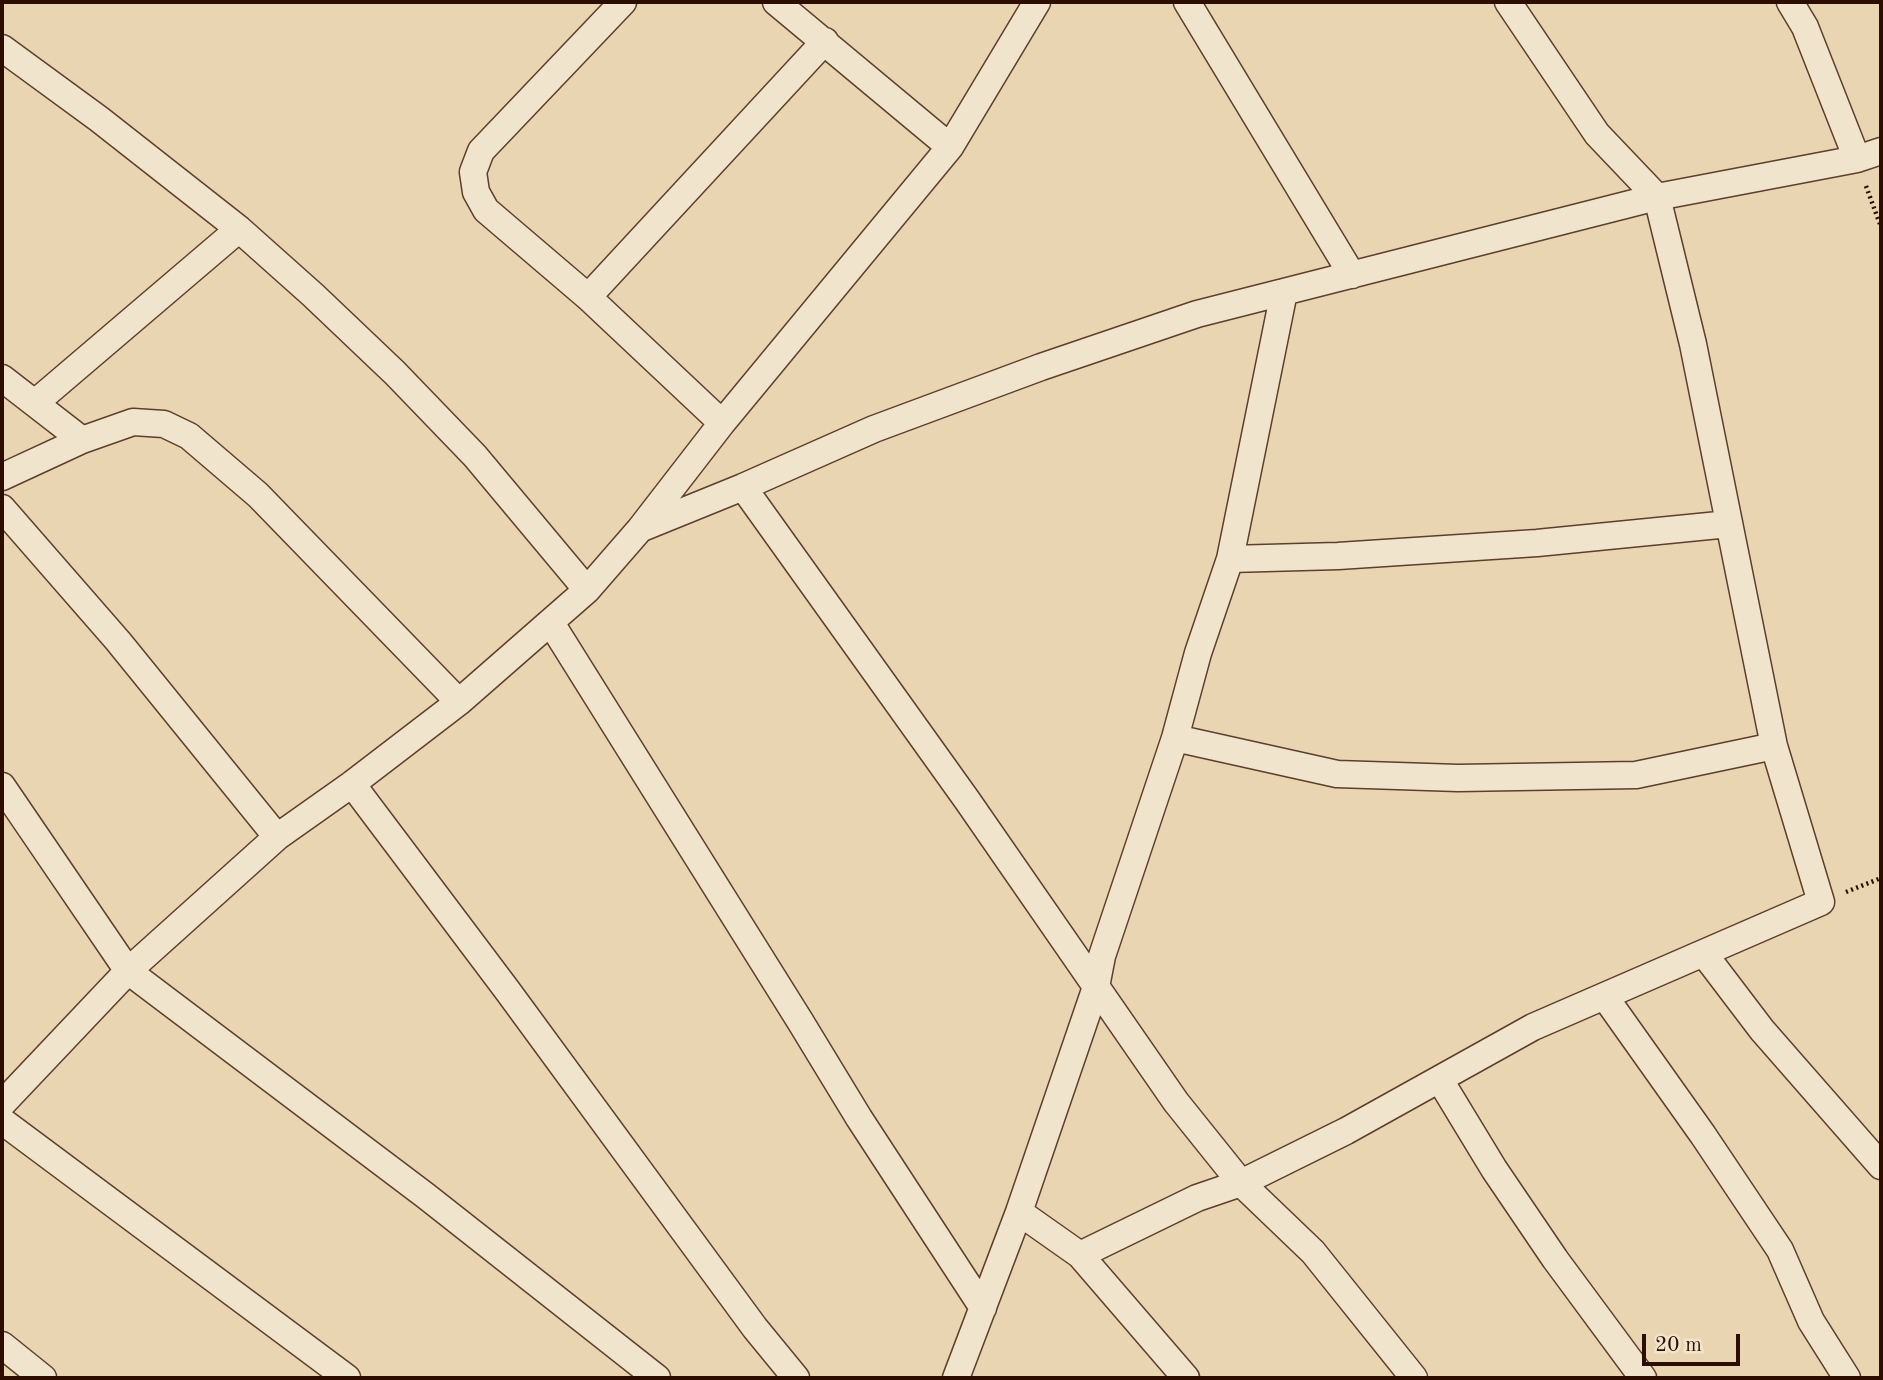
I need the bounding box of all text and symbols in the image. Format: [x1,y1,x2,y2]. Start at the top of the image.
scale bar [1645,1320,1743,1364]
text: 20 m [1655,1335,1702,1356]

